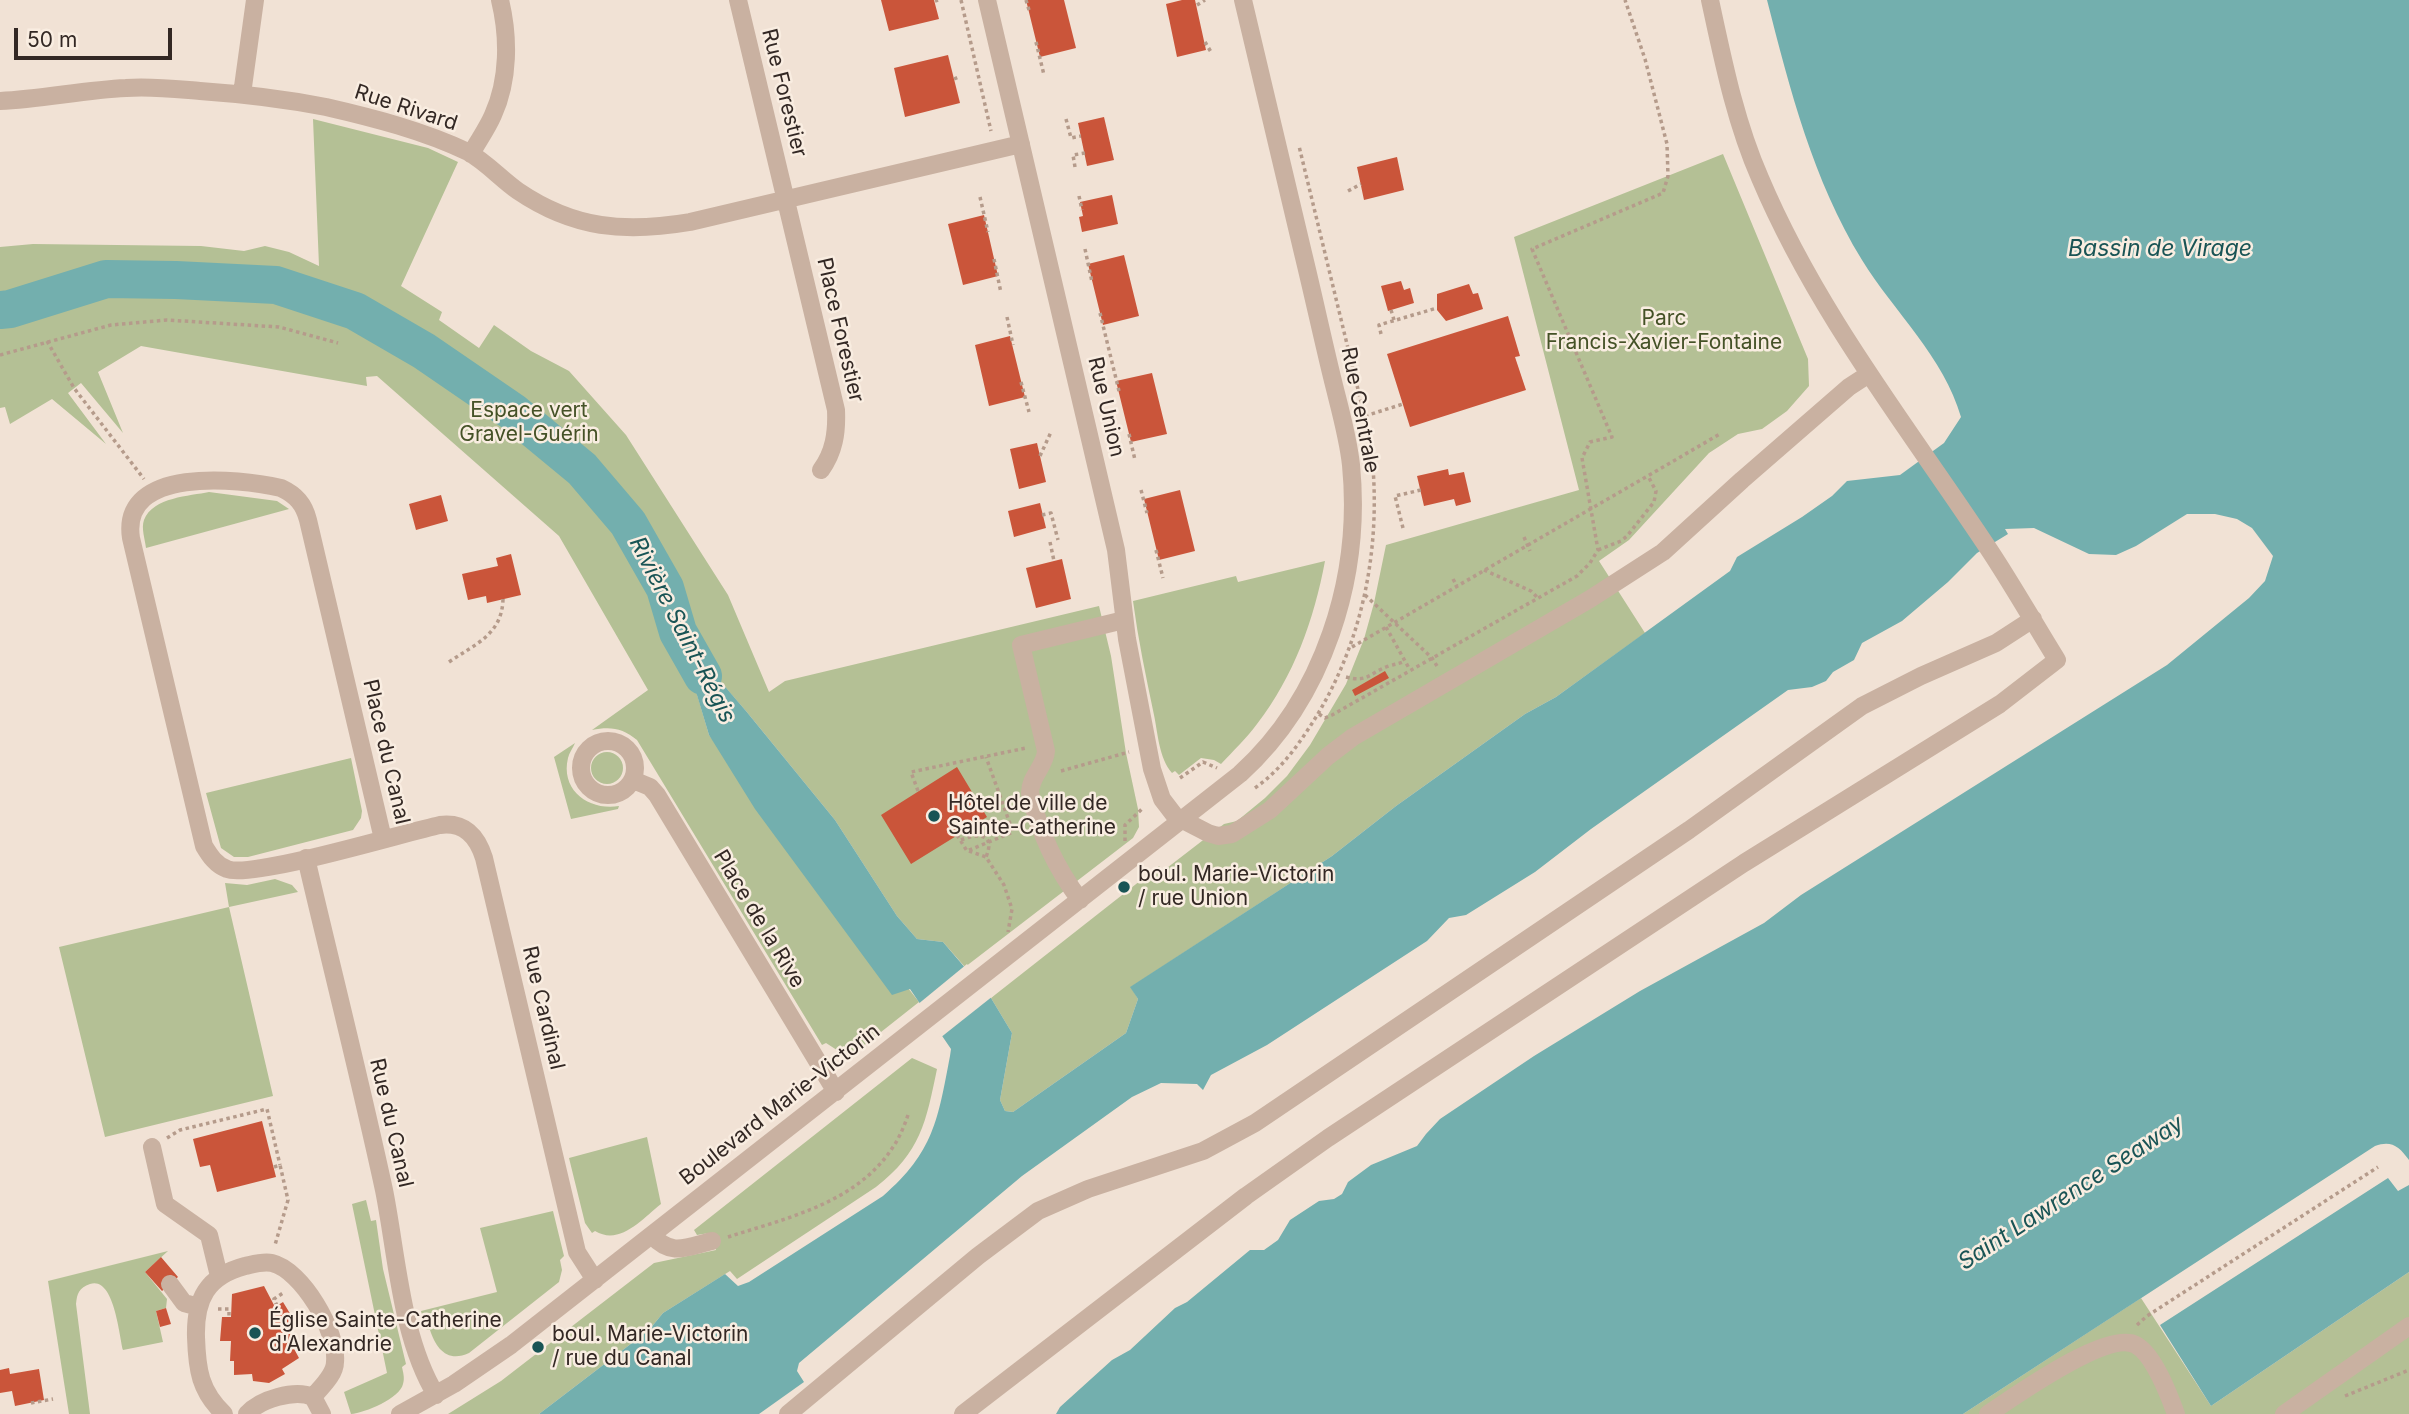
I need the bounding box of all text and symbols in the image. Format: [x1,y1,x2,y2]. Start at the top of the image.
scale bar [18,14,175,58]
street label: Rue Forestier [756,26,812,160]
text: 50 m [27,27,77,52]
street label: Rue Rivard [351,80,461,136]
water label: Bassin de Virage [2068,235,2252,263]
street label: Place Forestier [811,255,869,405]
park label: Parc Francis-Xavier-Fontaine [1546,306,1782,356]
street label: Rue Centrale [1335,345,1385,475]
street label: Rue Union [1082,354,1130,460]
park label: Espace vert Gravel-Guérin [459,398,599,448]
water label: Rivière Saint-Régis [623,532,741,728]
street label: Place du Canal [357,677,415,827]
place label: Hôtel de ville de Sainte-Catherine [948,791,1116,841]
marker: Hôtel de ville de Sainte-Catherine [926,808,942,824]
street label: Place de la Rive [708,845,810,993]
place label: boul. Marie-Victorin / rue Union [1138,862,1334,912]
marker: boul. Marie-Victorin / rue Union [1116,879,1132,895]
street label: Rue Cardinal [517,944,569,1072]
street label: Boulevard Marie-Victorin [675,1019,885,1191]
street label: Rue du Canal [364,1056,418,1190]
water label: Saint Lawrence Seaway [1953,1110,2189,1276]
place label: Église Sainte-Catherine d'Alexandrie [269,1308,502,1358]
place label: boul. Marie-Victorin / rue du Canal [552,1322,748,1372]
marker: Église Sainte-Catherine d'Alexandrie [247,1325,263,1341]
marker: boul. Marie-Victorin / rue du Canal [530,1339,546,1355]

